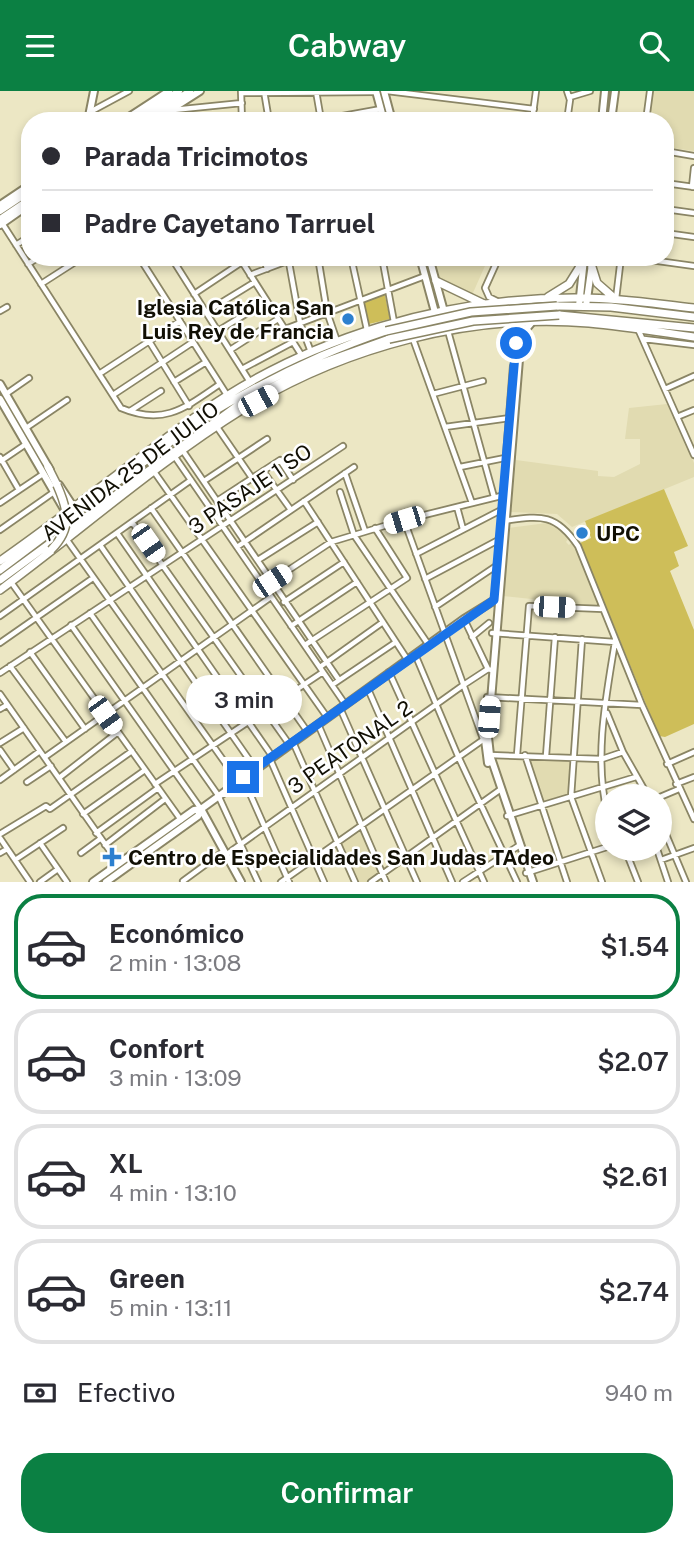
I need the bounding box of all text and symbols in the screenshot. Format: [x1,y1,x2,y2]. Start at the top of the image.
icon: menu [21,27,59,65]
text: Cabway [288,27,406,64]
icon: search [635,27,673,65]
text: Parada Tricimotos [84,141,308,172]
text: Padre Cayetano Tarruel [84,208,375,239]
place label: Iglesia Católica San Luis Rey de Francia [137,295,334,344]
marker: Iglesia Católica San Luis Rey de Francia [340,311,356,327]
route start [500,327,532,359]
car [235,382,282,420]
street label: AVENIDA 25 DE JULIO [36,396,224,546]
street label: 3 PASAJE 1 SO [184,439,316,539]
car [381,504,428,536]
car [128,520,169,566]
place label: UPC [596,521,640,546]
marker: UPC [574,525,590,541]
car [249,561,296,601]
car [533,596,576,618]
callout: 3 min [185,675,301,725]
text: 3 min [214,686,274,713]
car [85,692,126,738]
street label: 3 PEATONAL 2 [283,695,417,799]
car [478,695,501,739]
route end [227,761,259,793]
map controls [595,784,672,861]
button: layers [595,784,672,861]
place label: Centro de Especialidades San Judas TAdeo [128,845,554,870]
marker: Centro de Especialidades San Judas TAdeo [102,847,122,867]
icon: car [25,915,88,978]
text: Económico [109,918,244,949]
text: $1.54 [600,931,669,962]
text: 2 min · 13:08 [109,949,241,976]
icon: car [25,1030,88,1093]
text: Confort [109,1033,205,1064]
text: $2.07 [597,1046,669,1077]
text: 3 min · 13:09 [109,1064,242,1091]
icon: car [25,1145,88,1208]
text: XL [109,1148,143,1179]
text: $2.61 [601,1161,669,1192]
text: 4 min · 13:10 [109,1179,237,1206]
icon: car [25,1260,88,1323]
text: Green [109,1263,185,1294]
text: $2.74 [599,1276,669,1307]
text: 5 min · 13:11 [109,1294,232,1321]
icon: cash [21,1374,59,1412]
text: Efectivo [77,1377,175,1408]
text: 940 m [605,1379,673,1406]
button: Confirmar [21,1453,673,1533]

